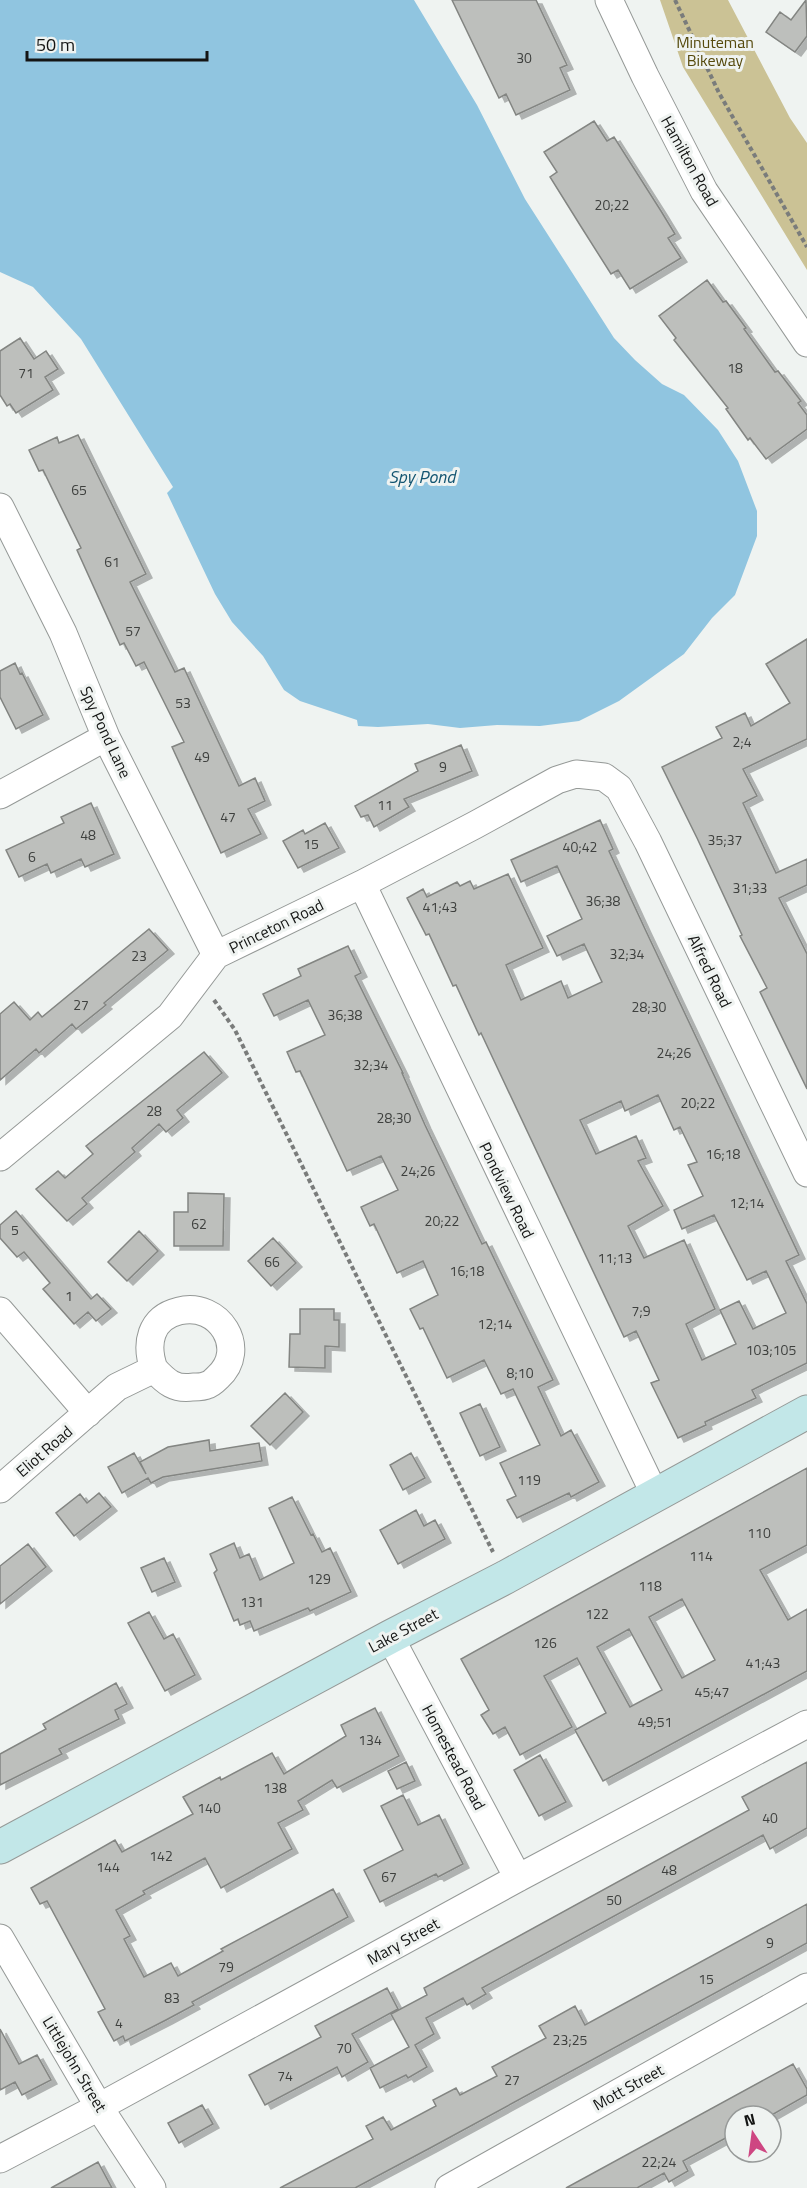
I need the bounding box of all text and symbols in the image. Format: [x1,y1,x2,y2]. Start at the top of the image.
scale bar [27,24,207,62]
park label: Minuteman Bikeway [676,30,754,72]
text: 50 m [36,31,75,58]
house number: 30 [516,47,532,68]
street label: Hamilton Road [655,111,725,211]
house number: 20;22 [595,194,629,215]
house number: 18 [727,357,743,378]
house number: 71 [18,362,34,383]
water label: Spy Pond [389,463,457,490]
house number: 65 [71,479,87,500]
house number: 61 [104,551,120,572]
house number: 57 [125,620,141,641]
street label: Spy Pond Lane [74,682,138,782]
house number: 53 [175,692,191,713]
house number: 2;4 [732,731,752,752]
house number: 49 [194,746,210,767]
house number: 9 [439,756,447,777]
house number: 11 [377,794,393,815]
house number: 47 [220,806,236,827]
house number: 48 [80,824,96,845]
house number: 35;37 [708,829,742,850]
house number: 15 [303,833,319,854]
house number: 40;42 [563,836,597,857]
house number: 6 [28,846,36,867]
house number: 31;33 [733,877,767,898]
house number: 36;38 [586,890,621,911]
street label: Princeton Road [225,893,327,959]
house number: 41;43 [423,896,457,917]
street label: Alfred Road [682,930,738,1012]
house number: 32;34 [610,943,645,964]
house number: 23 [131,945,147,966]
house number: 27 [73,994,89,1015]
house number: 28;30 [632,996,667,1017]
house number: 36;38 [328,1004,363,1025]
house number: 24;26 [657,1042,692,1063]
house number: 32;34 [354,1054,389,1075]
house number: 20;22 [681,1092,715,1113]
house number: 28 [146,1100,162,1121]
house number: 28;30 [377,1107,412,1128]
street label: Pondview Road [473,1138,541,1242]
house number: 16;18 [706,1143,741,1164]
house number: 24;26 [401,1160,436,1181]
house number: 12;14 [730,1192,765,1213]
house number: 20;22 [425,1210,459,1231]
house number: 62 [191,1213,207,1234]
house number: 5 [11,1219,19,1240]
house number: 11;13 [598,1247,632,1268]
house number: 66 [264,1251,280,1272]
house number: 16;18 [450,1260,485,1281]
house number: 1 [65,1285,73,1306]
house number: 7;9 [631,1300,651,1321]
house number: 12;14 [478,1313,513,1334]
house number: 103;105 [746,1339,796,1360]
house number: 8;10 [507,1362,534,1383]
street label: Eliot Road [10,1420,78,1482]
house number: 119 [517,1469,541,1490]
house number: 110 [747,1522,771,1543]
house number: 114 [689,1545,713,1566]
house number: 129 [307,1568,331,1589]
house number: 118 [638,1575,662,1596]
house number: 131 [240,1591,264,1612]
street label: Lake Street [364,1601,443,1658]
house number: 122 [585,1603,609,1624]
house number: 126 [533,1632,557,1653]
house number: 41;43 [746,1652,780,1673]
house number: 45;47 [695,1681,729,1702]
street label: Homestead Road [416,1700,492,1814]
house number: 49;51 [638,1711,672,1732]
house number: 134 [358,1729,382,1750]
house number: 138 [263,1777,287,1798]
house number: 140 [197,1797,221,1818]
house number: 40 [762,1807,778,1828]
house number: 142 [149,1845,173,1866]
house number: 144 [96,1856,120,1877]
house number: 48 [661,1859,677,1880]
house number: 67 [381,1866,397,1887]
house number: 50 [606,1889,622,1910]
street label: Mary Street [362,1911,444,1971]
house number: 9 [766,1932,774,1953]
house number: 79 [218,1956,234,1977]
house number: 15 [698,1968,714,1989]
house number: 83 [164,1987,180,2008]
street label: Littlejohn Street [37,2011,113,2117]
house number: 4 [115,2012,123,2033]
house number: 23;25 [553,2029,588,2050]
house number: 70 [336,2037,352,2058]
street label: Mott Street [588,2057,668,2116]
house number: 74 [277,2065,293,2086]
house number: 27 [504,2069,520,2090]
north arrow [723,2104,783,2164]
text: N [742,2106,758,2132]
house number: 22;24 [642,2151,677,2172]

